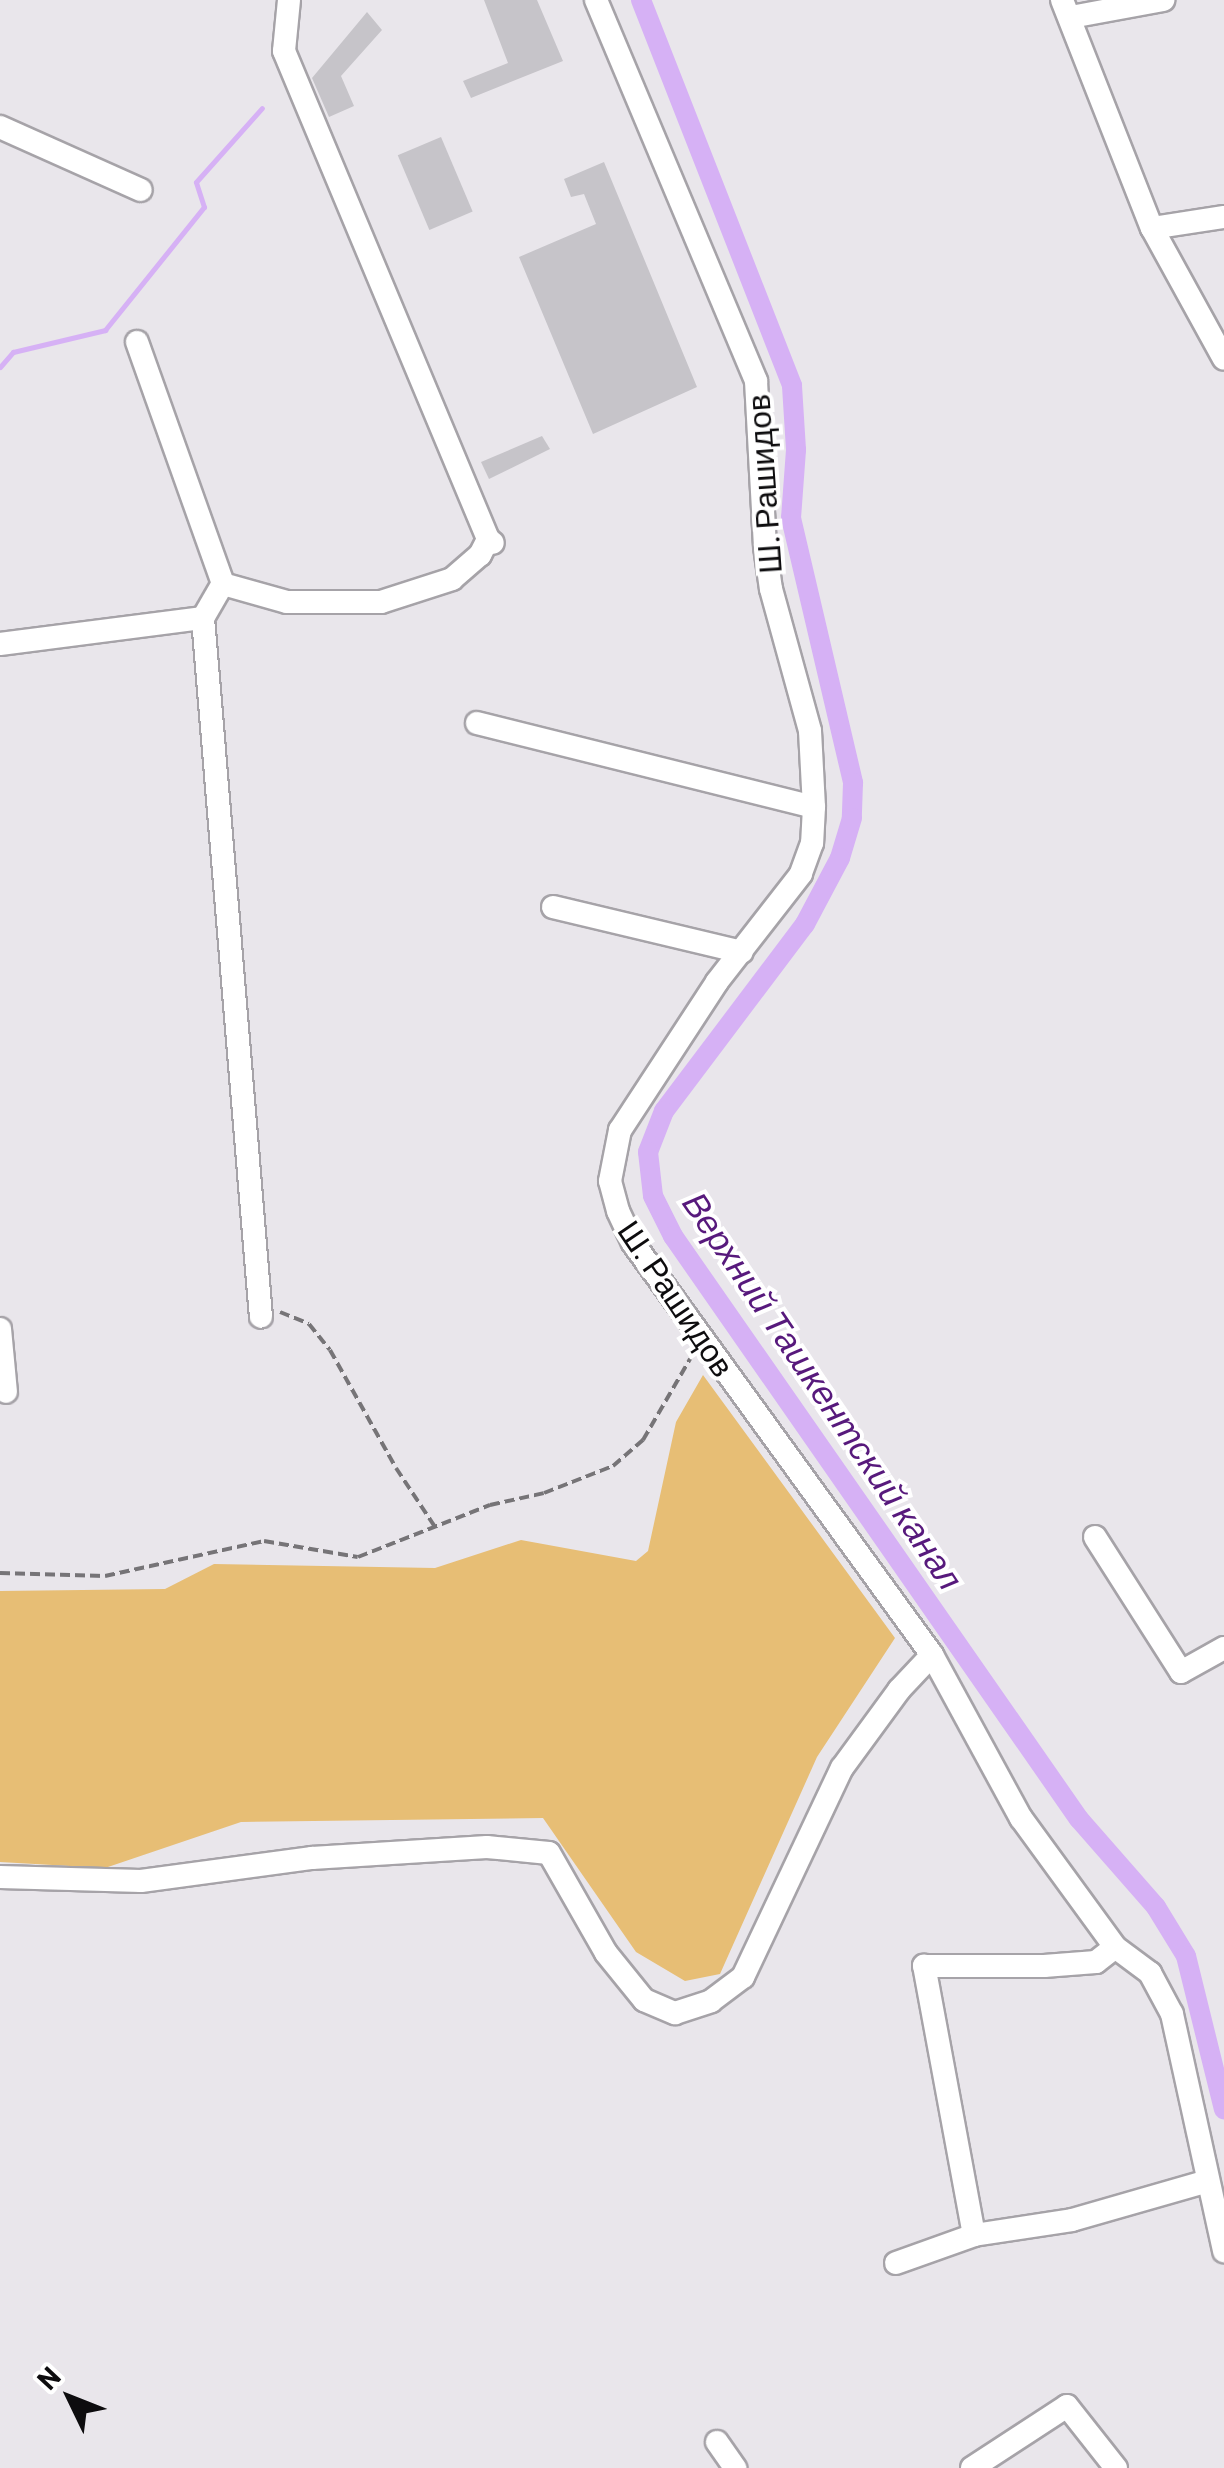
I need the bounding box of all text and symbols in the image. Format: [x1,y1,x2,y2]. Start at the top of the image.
street label: Ш. Рашидов [738,393,788,575]
water label: Верхний Ташкентский канал [675,1183,973,1597]
street label: Ш. Рашидов [611,1213,743,1383]
north arrow [20,2348,120,2448]
text: N [29,2359,67,2396]

